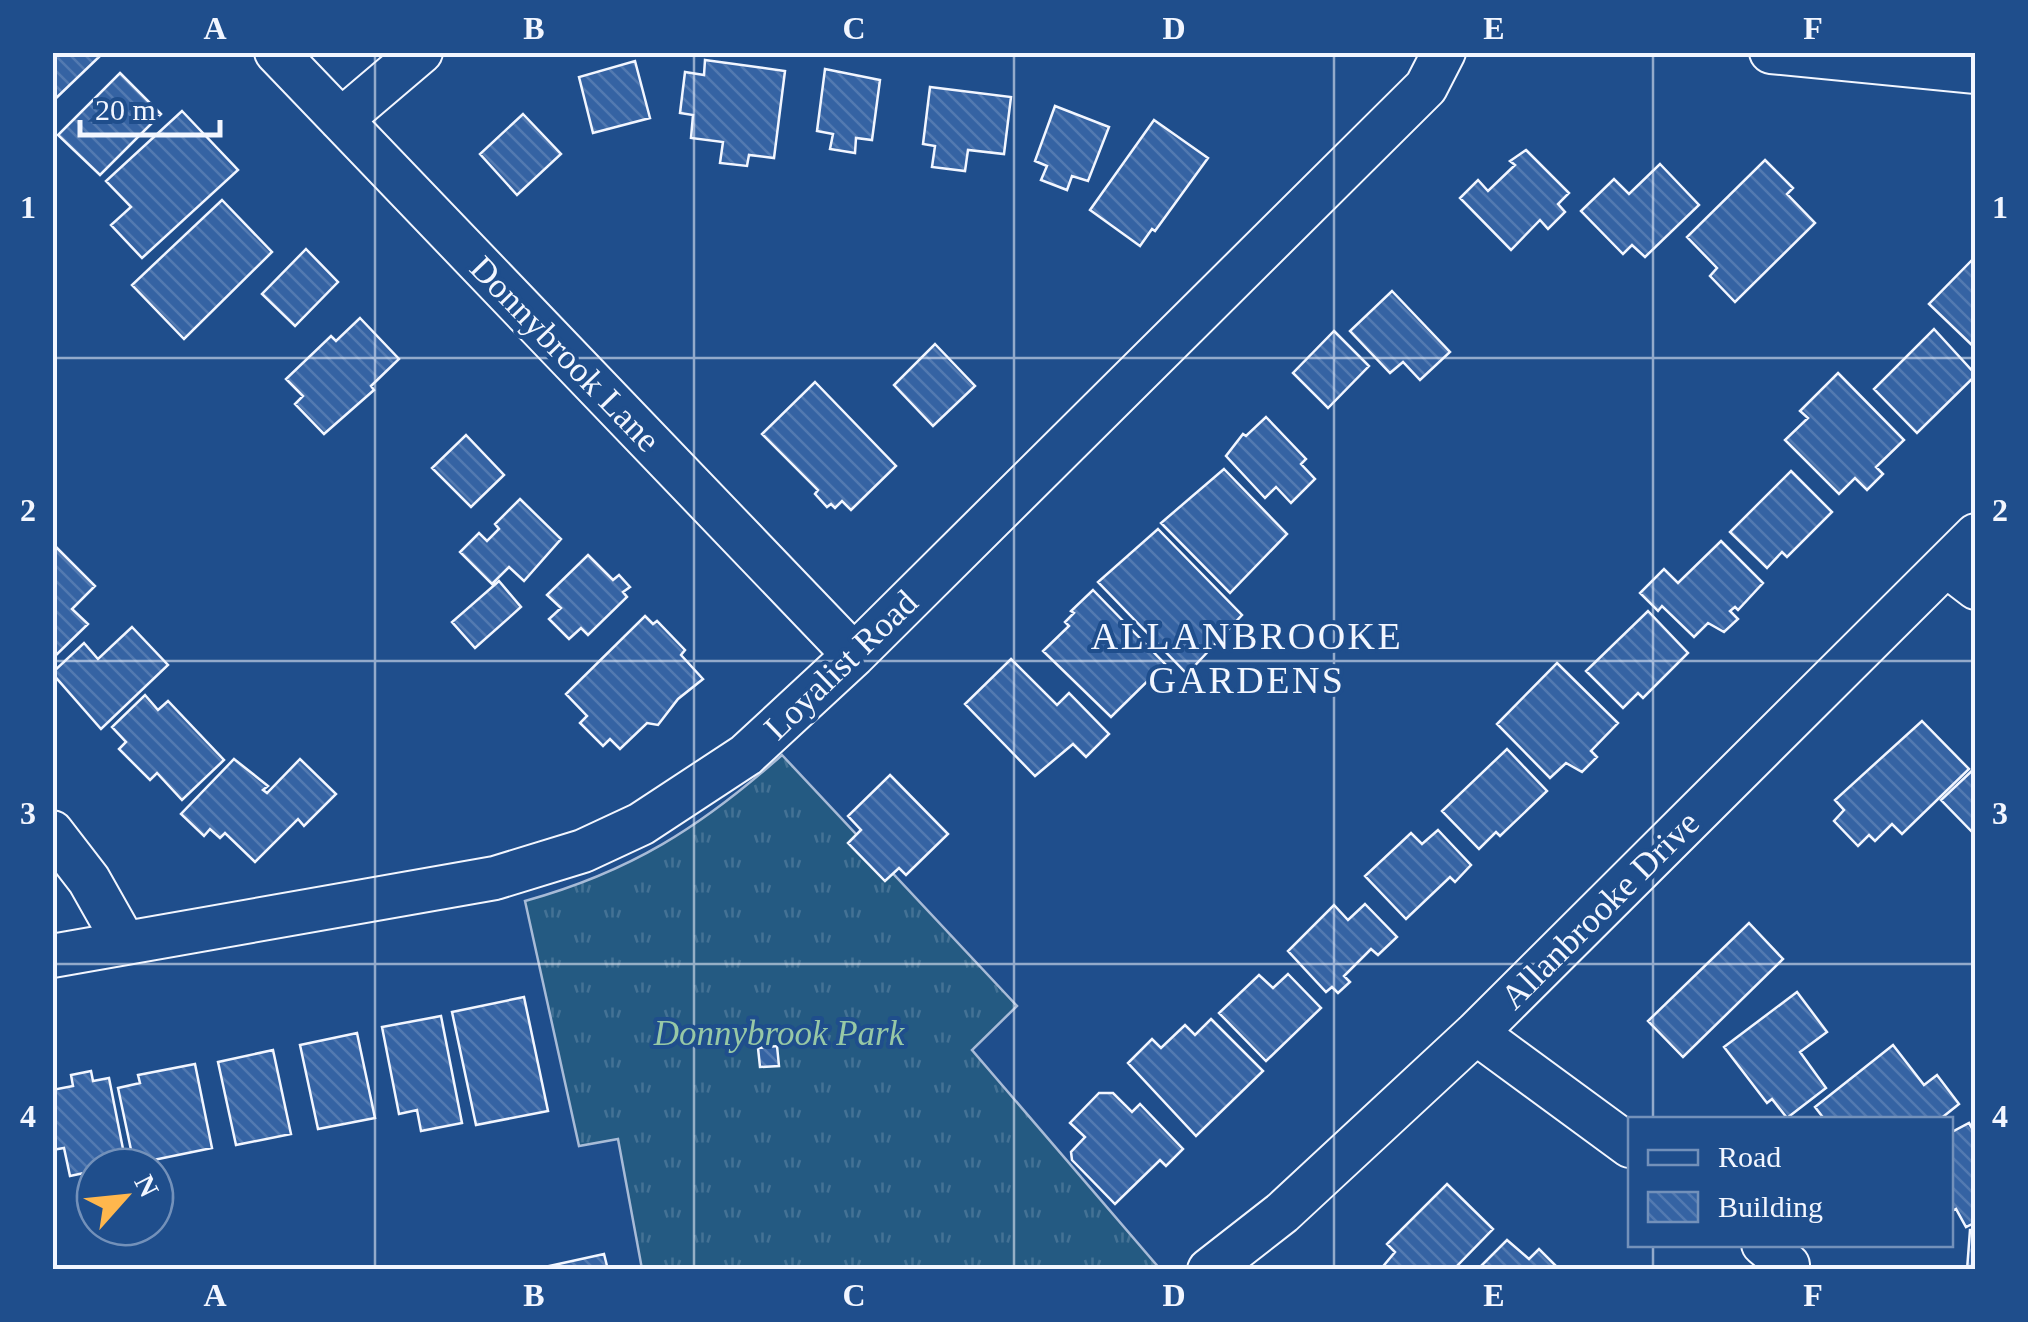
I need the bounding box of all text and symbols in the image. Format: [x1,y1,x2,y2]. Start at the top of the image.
text: A [203,10,227,46]
text: B [523,10,545,46]
text: C [842,10,866,46]
text: D [1162,10,1186,46]
text: E [1483,10,1505,46]
text: F [1803,10,1823,46]
scale bar [80,75,220,137]
text: 20 m [95,93,156,126]
text: 1 [20,189,36,225]
text: 1 [1992,189,2008,225]
street label: Donnybrook Lane [462,249,668,459]
text: 2 [20,492,36,528]
text: 2 [1992,492,2008,528]
street label: Loyalist Road [756,582,926,748]
district label: ALLANBROOKE GARDENS [1091,615,1403,701]
text: 3 [20,795,36,831]
text: 3 [1992,795,2008,831]
street label: Allanbrooke Drive [1493,803,1707,1017]
park label: Donnybrook Park [653,1014,906,1053]
text: 4 [20,1098,36,1134]
text: 4 [1992,1098,2008,1134]
legend [1628,1117,1953,1247]
text: Road [1718,1140,1781,1173]
north arrow [75,1147,175,1247]
text: N [128,1170,165,1202]
text: Building [1718,1190,1823,1223]
text: A [203,1277,227,1313]
text: B [523,1277,545,1313]
text: C [842,1277,866,1313]
text: D [1162,1277,1186,1313]
text: E [1483,1277,1505,1313]
text: F [1803,1277,1823,1313]

